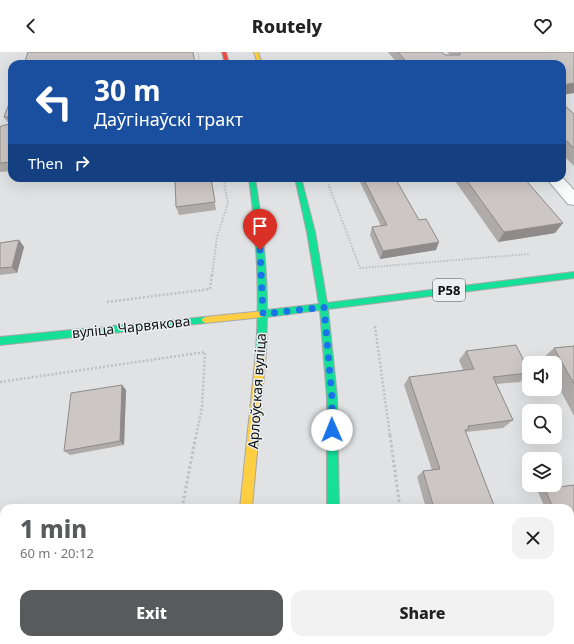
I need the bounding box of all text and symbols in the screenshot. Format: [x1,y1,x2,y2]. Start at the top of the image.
text: Routely [252,14,322,38]
icon: back [20,15,42,37]
icon: heart [532,15,554,37]
text: 30 m [94,71,161,109]
icon: left [28,76,80,128]
text: Даўгінаўскі тракт [94,107,243,131]
icon: right [71,152,93,174]
text: Then [28,153,63,173]
pin [243,209,277,250]
icon: arrive [249,215,271,237]
road number: Р58 [433,279,465,301]
street label: вуліца Чарвякова [71,311,191,342]
street label: Арлоўская вуліца [243,332,270,450]
map controls [522,356,562,492]
button: sound [522,356,562,396]
button: search [522,404,562,444]
position arrow [311,409,353,451]
button: layers [522,452,562,492]
text: 1 min [20,512,87,545]
button: close [512,517,554,559]
text: 60 m · 20:12 [20,544,94,562]
button: Exit [20,590,283,636]
button: Share [291,590,554,636]

